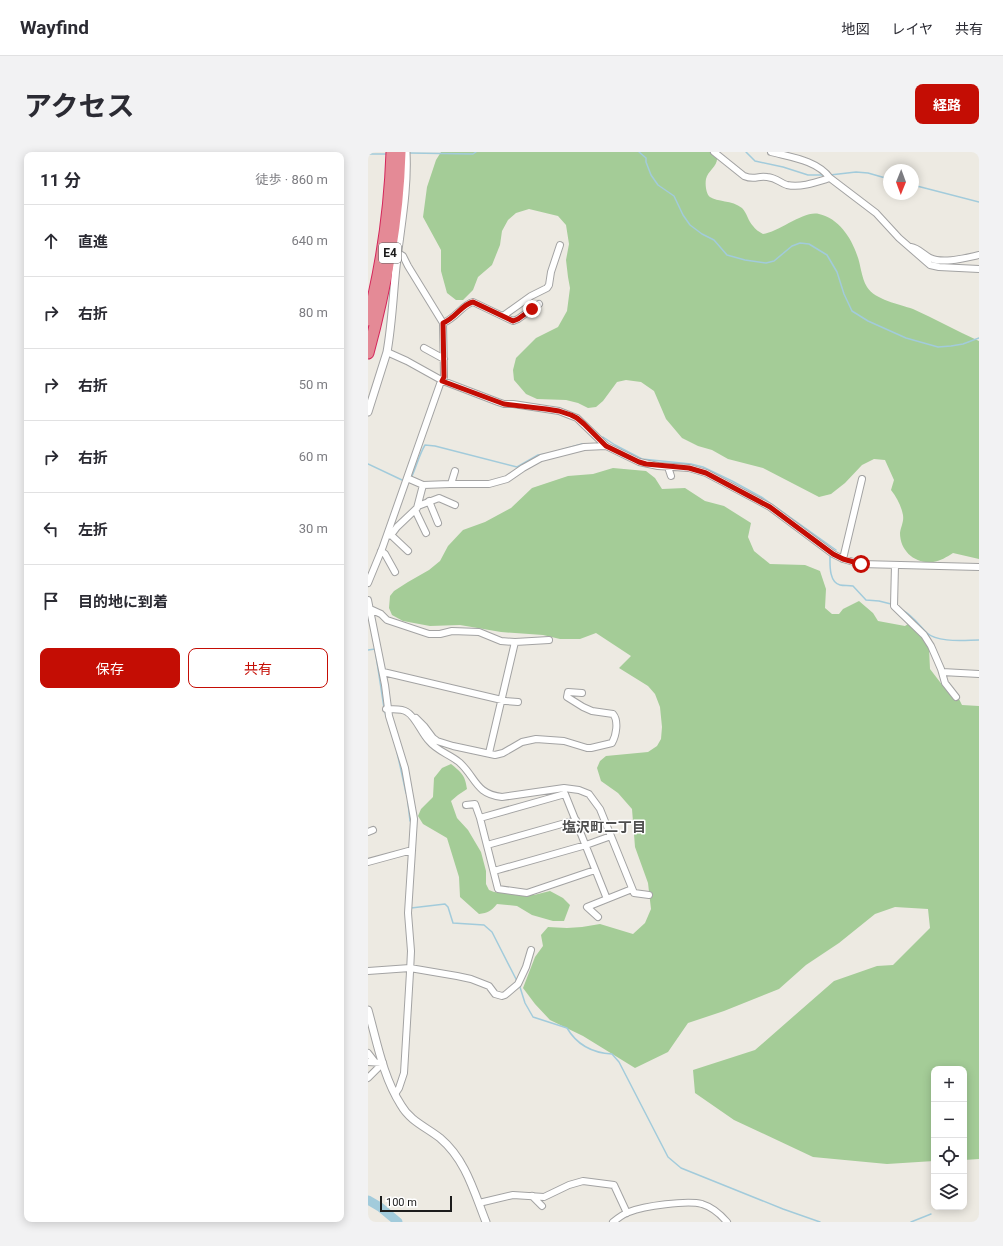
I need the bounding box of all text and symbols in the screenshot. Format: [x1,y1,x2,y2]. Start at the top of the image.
text: Wayfind [20,16,89,39]
text: 地図 [841,21,869,37]
text: レイヤ [891,21,933,37]
text: 共有 [955,21,983,37]
button: 経路 [915,84,979,124]
text: アクセス [24,90,135,123]
north arrow [883,164,919,200]
text: 11 分 [40,170,81,190]
text: 徒歩 · 860 m [256,172,328,187]
icon: ahead [40,230,62,252]
text: 直進 [78,233,108,251]
text: 640 m [291,233,328,248]
road number: E4 [379,243,401,263]
route end [523,300,541,318]
icon: right [40,302,62,324]
text: 右折 [78,305,108,323]
text: 80 m [299,305,328,320]
icon: right [40,374,62,396]
text: 右折 [78,377,108,395]
text: 50 m [299,377,328,392]
icon: right [40,446,62,468]
text: 右折 [78,449,108,467]
text: 60 m [299,449,328,464]
icon: left [40,518,62,540]
text: 左折 [78,521,108,539]
text: 30 m [299,521,328,536]
route start [852,555,870,573]
icon: arrive [40,590,62,612]
text: 目的地に到着 [78,593,168,611]
button: 保存 [40,648,180,688]
button: 共有 [188,648,328,688]
district label: 塩沢町二丁目 [562,819,646,835]
map controls [931,1066,967,1210]
button: + [931,1066,967,1102]
button: − [931,1102,967,1138]
button: locate [931,1138,967,1174]
button: layers [931,1174,967,1210]
scale bar [380,1194,452,1213]
text: 100 m [386,1196,417,1209]

